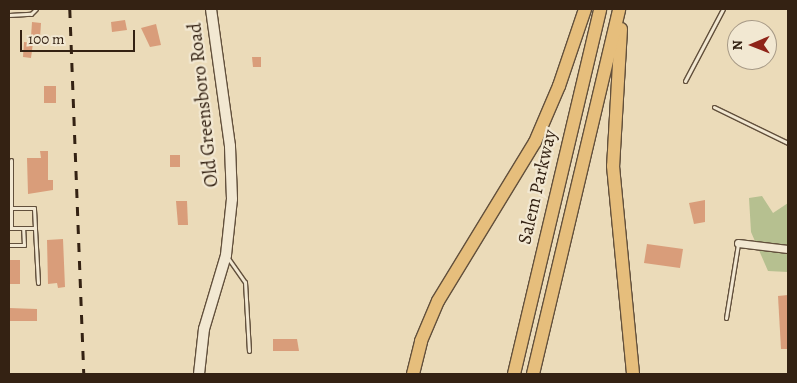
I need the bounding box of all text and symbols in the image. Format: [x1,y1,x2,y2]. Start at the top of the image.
scale bar [22,20,138,52]
north arrow [727,20,777,70]
street label: Old Greensboro Road [184,22,224,188]
text: 100 m [28,29,65,49]
text: N [728,40,747,51]
street label: Salem Parkway [514,127,562,247]

